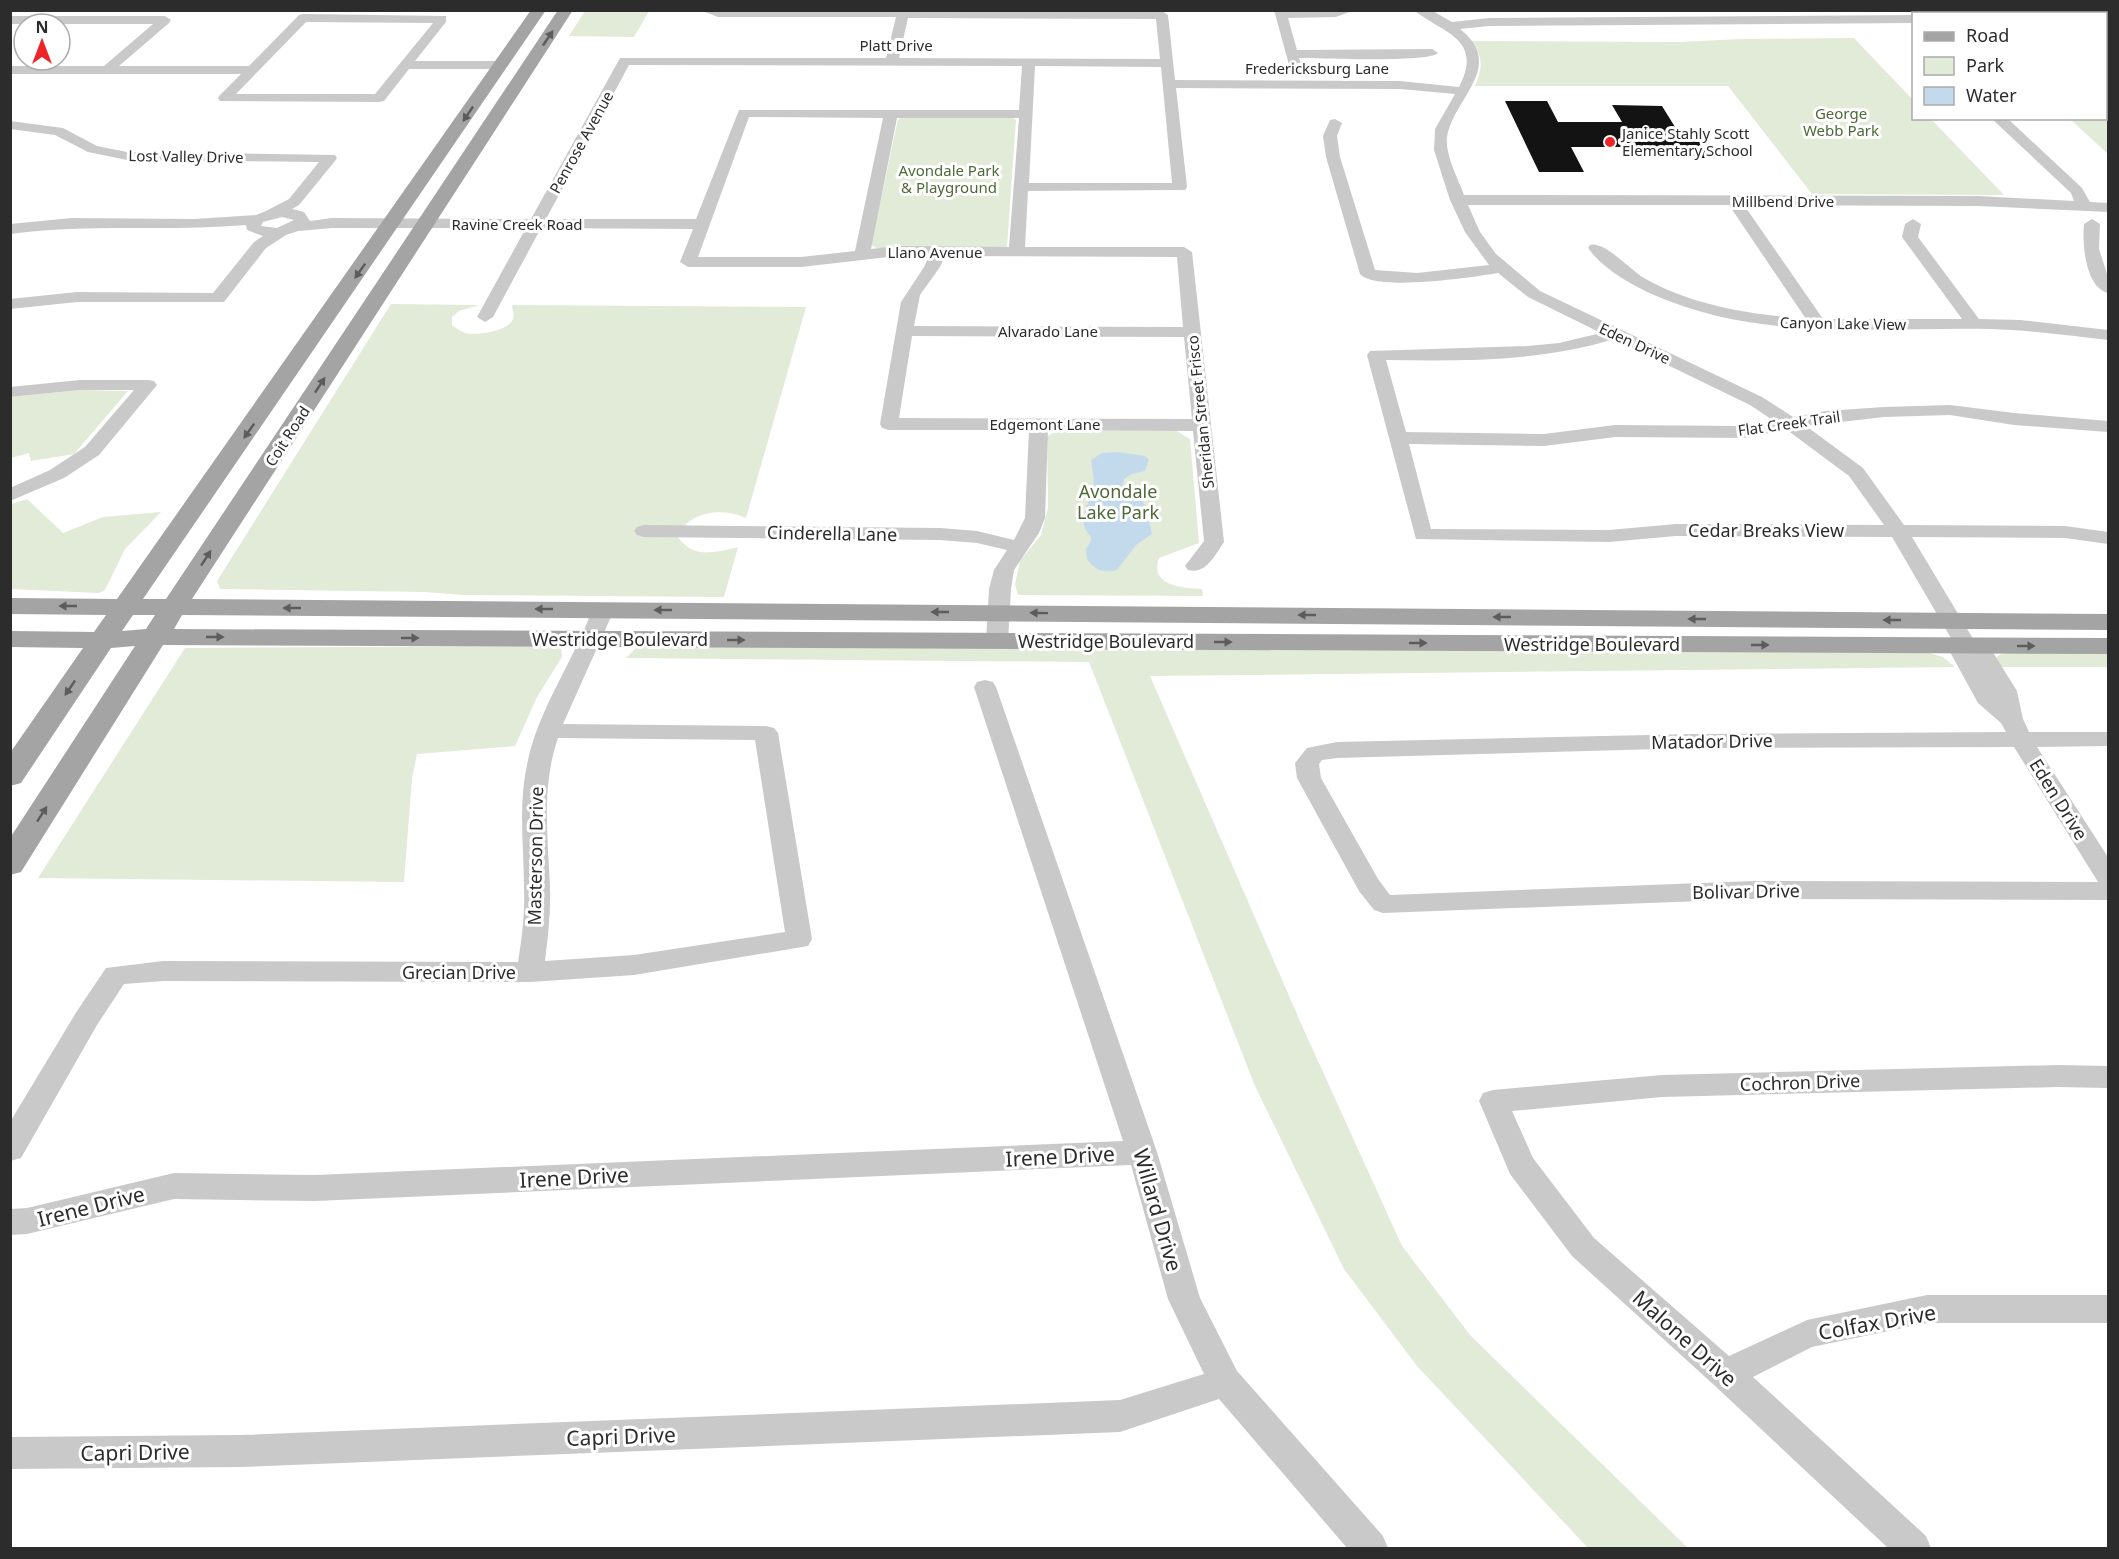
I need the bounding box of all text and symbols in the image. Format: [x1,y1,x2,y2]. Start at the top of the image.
north arrow [12,12,72,72]
legend [1912,12,2107,120]
text: N [35,16,49,38]
text: Road [1966,23,2009,47]
one-way arrow [542,30,553,46]
street label: Platt Drive [859,35,933,55]
text: Park [1966,53,2004,77]
street label: Fredericksburg Lane [1245,58,1389,78]
text: Water [1966,83,2017,107]
street label: Penrose Avenue [545,87,617,197]
park label: George Webb Park [1803,103,1879,140]
one-way arrow [462,106,473,122]
place label: Janice Stahly Scott Elementary School [1620,123,1753,160]
marker: Janice Stahly Scott Elementary School [1603,135,1617,149]
street label: Lost Valley Drive [128,145,244,167]
park label: Avondale Park & Playground [898,160,1000,197]
street label: Millbend Drive [1732,191,1834,211]
street label: Ravine Creek Road [451,214,583,234]
street label: Llano Avenue [887,242,983,262]
one-way arrow [354,263,366,279]
street label: Canyon Lake View [1780,312,1907,334]
street label: Eden Drive [1596,318,1674,368]
street label: Alvarado Lane [998,321,1098,341]
street label: Sheridan Street Frisco [1182,334,1218,490]
one-way arrow [314,377,325,393]
street label: Coit Road [260,402,314,470]
street label: Flat Creek Trail [1736,406,1842,440]
street label: Edgemont Lane [990,414,1100,434]
one-way arrow [243,423,255,439]
park label: Avondale Lake Park [1077,479,1159,524]
street label: Cedar Breaks View [1688,518,1844,542]
street label: Cinderella Lane [767,520,897,546]
one-way arrow [200,551,212,567]
one-way arrow [58,601,77,611]
one-way arrow [283,603,302,613]
one-way arrow [535,605,554,614]
one-way arrow [653,605,672,615]
one-way arrow [931,607,950,617]
one-way arrow [1030,608,1049,618]
one-way arrow [1298,611,1317,620]
one-way arrow [1493,612,1512,622]
one-way arrow [1688,614,1707,624]
one-way arrow [1883,615,1902,625]
street label: Westridge Boulevard [532,627,708,651]
street label: Westridge Boulevard [1018,629,1194,653]
one-way arrow [205,632,224,642]
street label: Westridge Boulevard [1504,632,1680,656]
one-way arrow [400,633,419,643]
one-way arrow [727,635,746,645]
one-way arrow [1214,637,1233,647]
one-way arrow [1409,638,1428,648]
one-way arrow [1751,640,1770,650]
one-way arrow [2016,641,2035,651]
one-way arrow [64,680,76,696]
street label: Matador Drive [1651,728,1773,754]
street label: Eden Drive [2025,754,2093,844]
street label: Masterson Drive [522,786,548,926]
one-way arrow [36,807,48,823]
street label: Bolivar Drive [1692,878,1800,904]
street label: Grecian Drive [402,960,516,984]
street label: Cochron Drive [1739,1068,1861,1096]
street label: Irene Drive [1005,1139,1115,1173]
street label: Willard Drive [1127,1146,1189,1274]
street label: Irene Drive [519,1160,629,1194]
street label: Irene Drive [35,1179,147,1233]
street label: Malone Drive [1627,1284,1743,1392]
street label: Colfax Drive [1816,1298,1938,1346]
street label: Capri Drive [566,1420,676,1452]
street label: Capri Drive [80,1437,190,1467]

